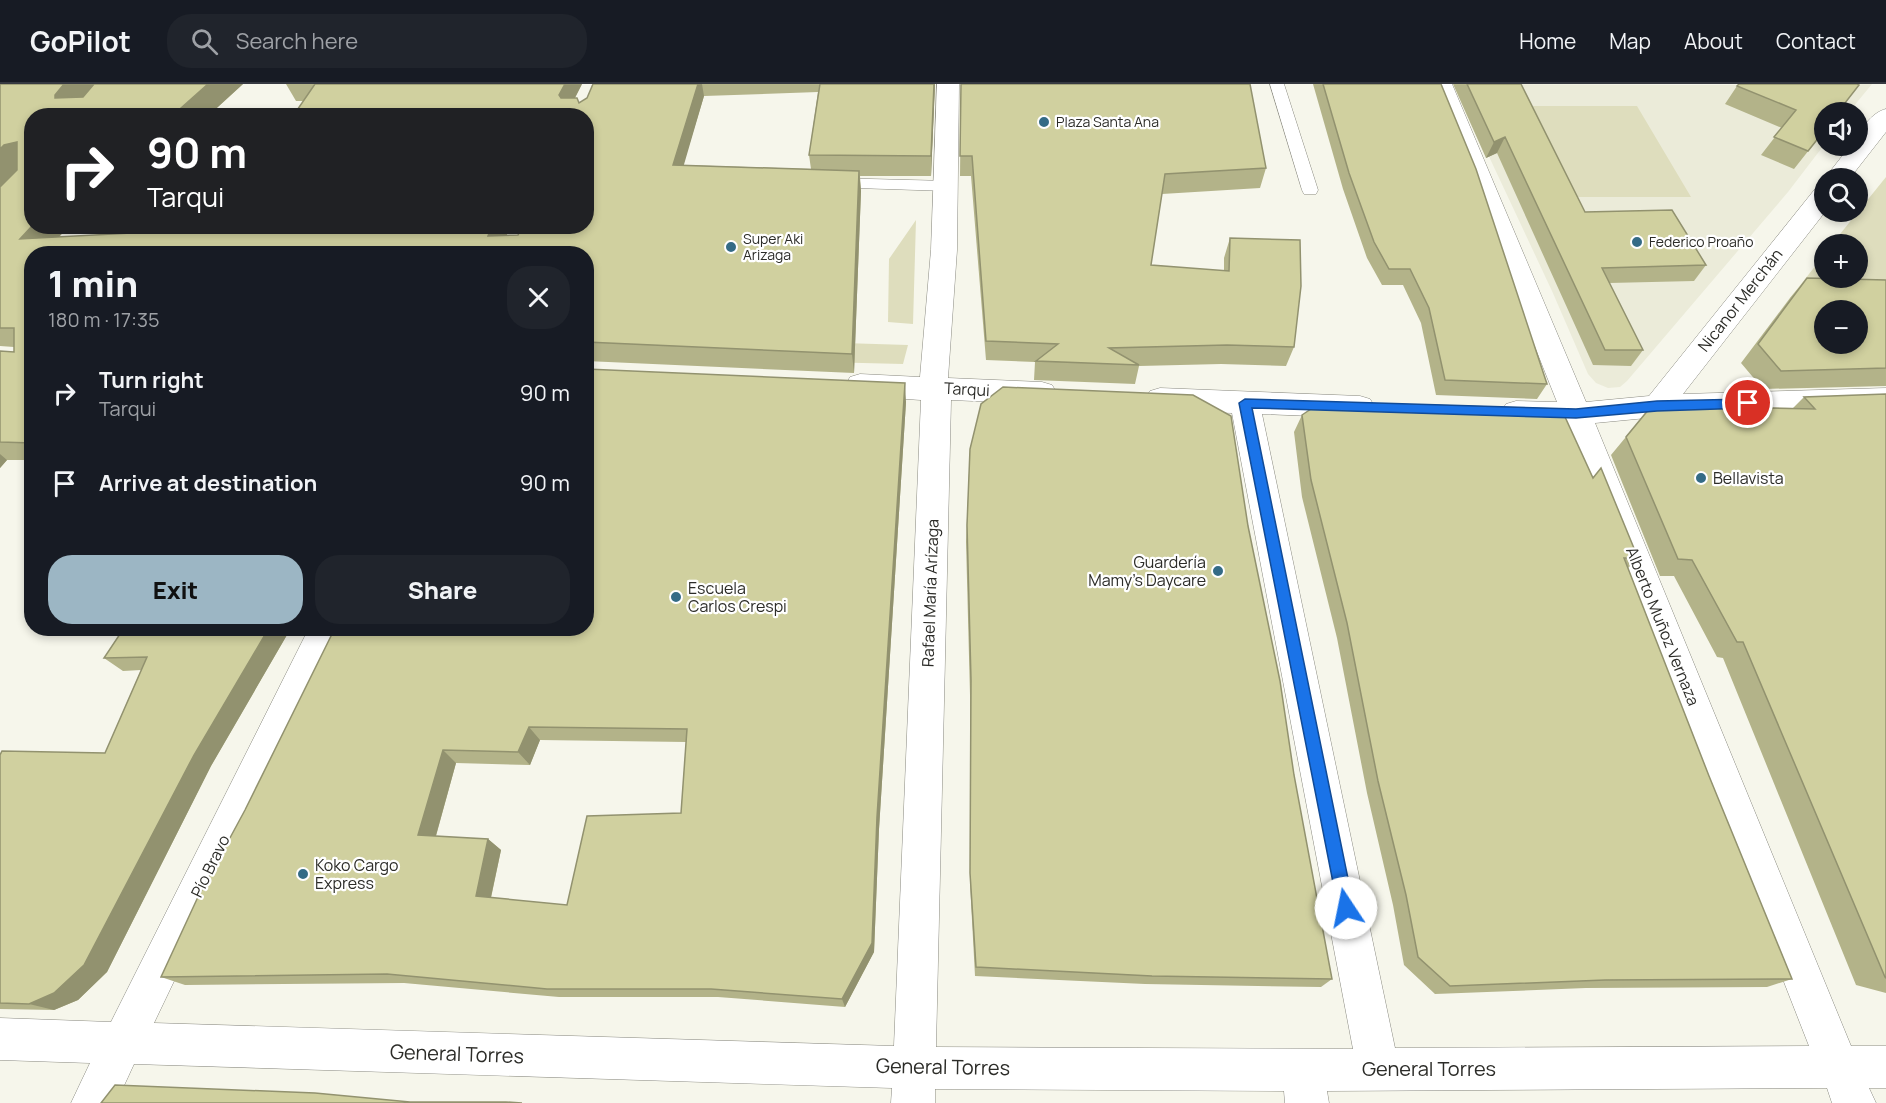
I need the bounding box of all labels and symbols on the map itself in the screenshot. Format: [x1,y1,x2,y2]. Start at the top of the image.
place label: Plaza Santa Ana [1056,112,1159,131]
marker: Plaza Santa Ana [1037,115,1051,129]
place label: Super Aki Arizaga [743,229,803,264]
place label: Federico Proaño [1649,232,1753,251]
marker: Federico Proaño [1630,235,1644,249]
marker: Super Aki Arizaga [724,240,738,254]
street label: Nicanor Merchán [1693,244,1787,356]
street label: Tarqui [944,377,990,401]
pin [1722,377,1773,428]
place label: Bellavista [1713,467,1784,489]
marker: Bellavista [1694,471,1708,485]
street label: Rafael María Arízaga [916,518,944,668]
street label: Alberto Muñoz Vernaza [1621,543,1705,709]
place label: Guardería Mamy's Daycare [1088,551,1206,591]
marker: Guardería Mamy's Daycare [1211,564,1225,578]
place label: Escuela Carlos Crespi [688,577,787,617]
marker: Escuela Carlos Crespi [669,590,683,604]
street label: Pío Bravo [185,831,235,901]
place label: Koko Cargo Express [315,854,398,894]
marker: Koko Cargo Express [296,867,310,881]
position arrow [1314,876,1378,940]
street label: General Torres [390,1038,525,1069]
street label: General Torres [876,1052,1010,1081]
street label: General Torres [1362,1055,1496,1082]

